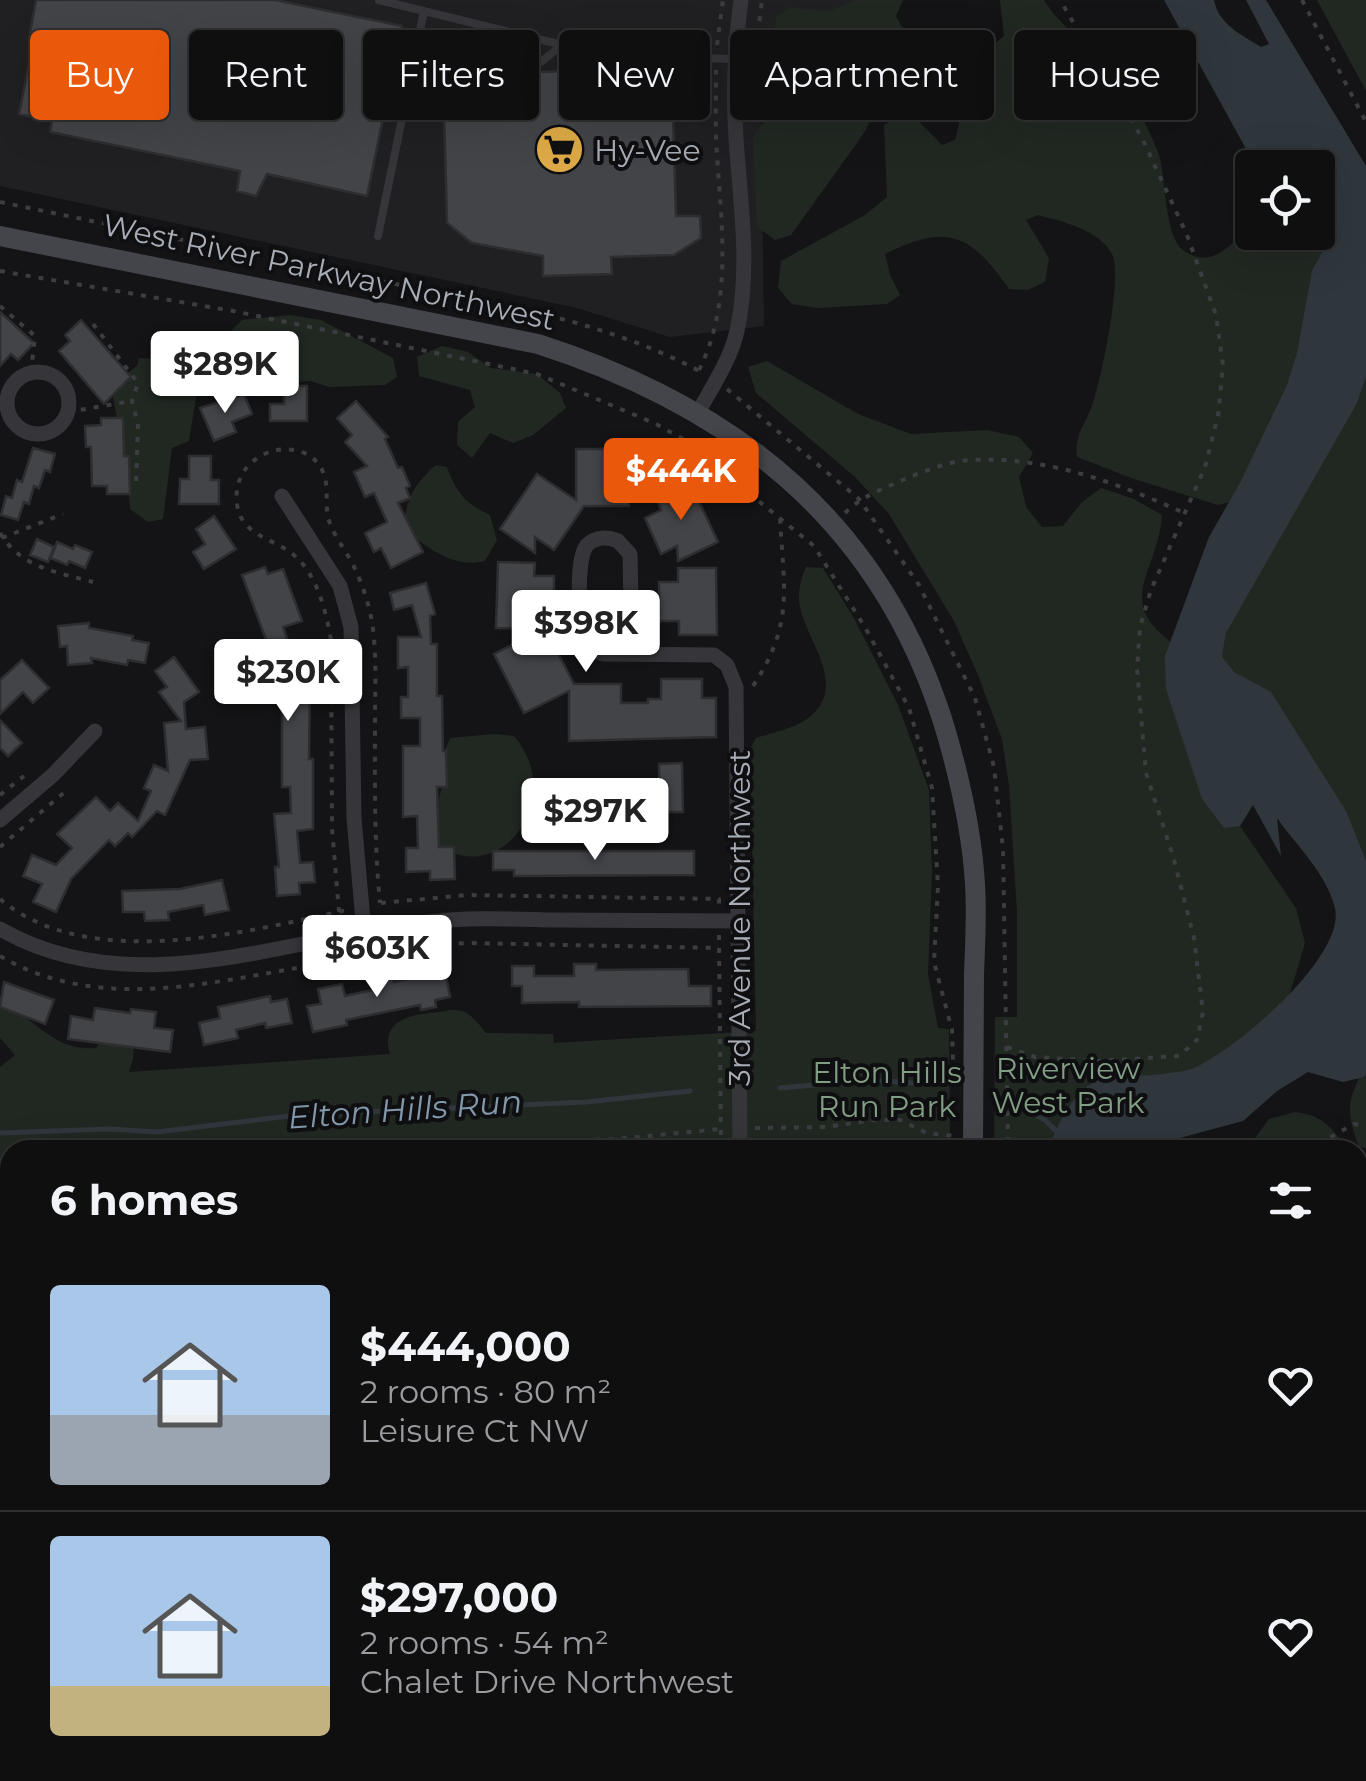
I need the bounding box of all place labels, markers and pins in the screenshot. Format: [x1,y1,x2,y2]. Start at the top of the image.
supermarket icon: Hy-Vee [533,124,585,176]
place label: Hy-Vee [594,132,701,169]
pin: $289K [155,331,295,416]
pin: $444K [611,438,751,523]
pin: $398K [516,590,656,675]
pin: $230K [218,639,358,724]
pin: $297K [525,778,665,863]
pin: $603K [307,915,447,1000]

